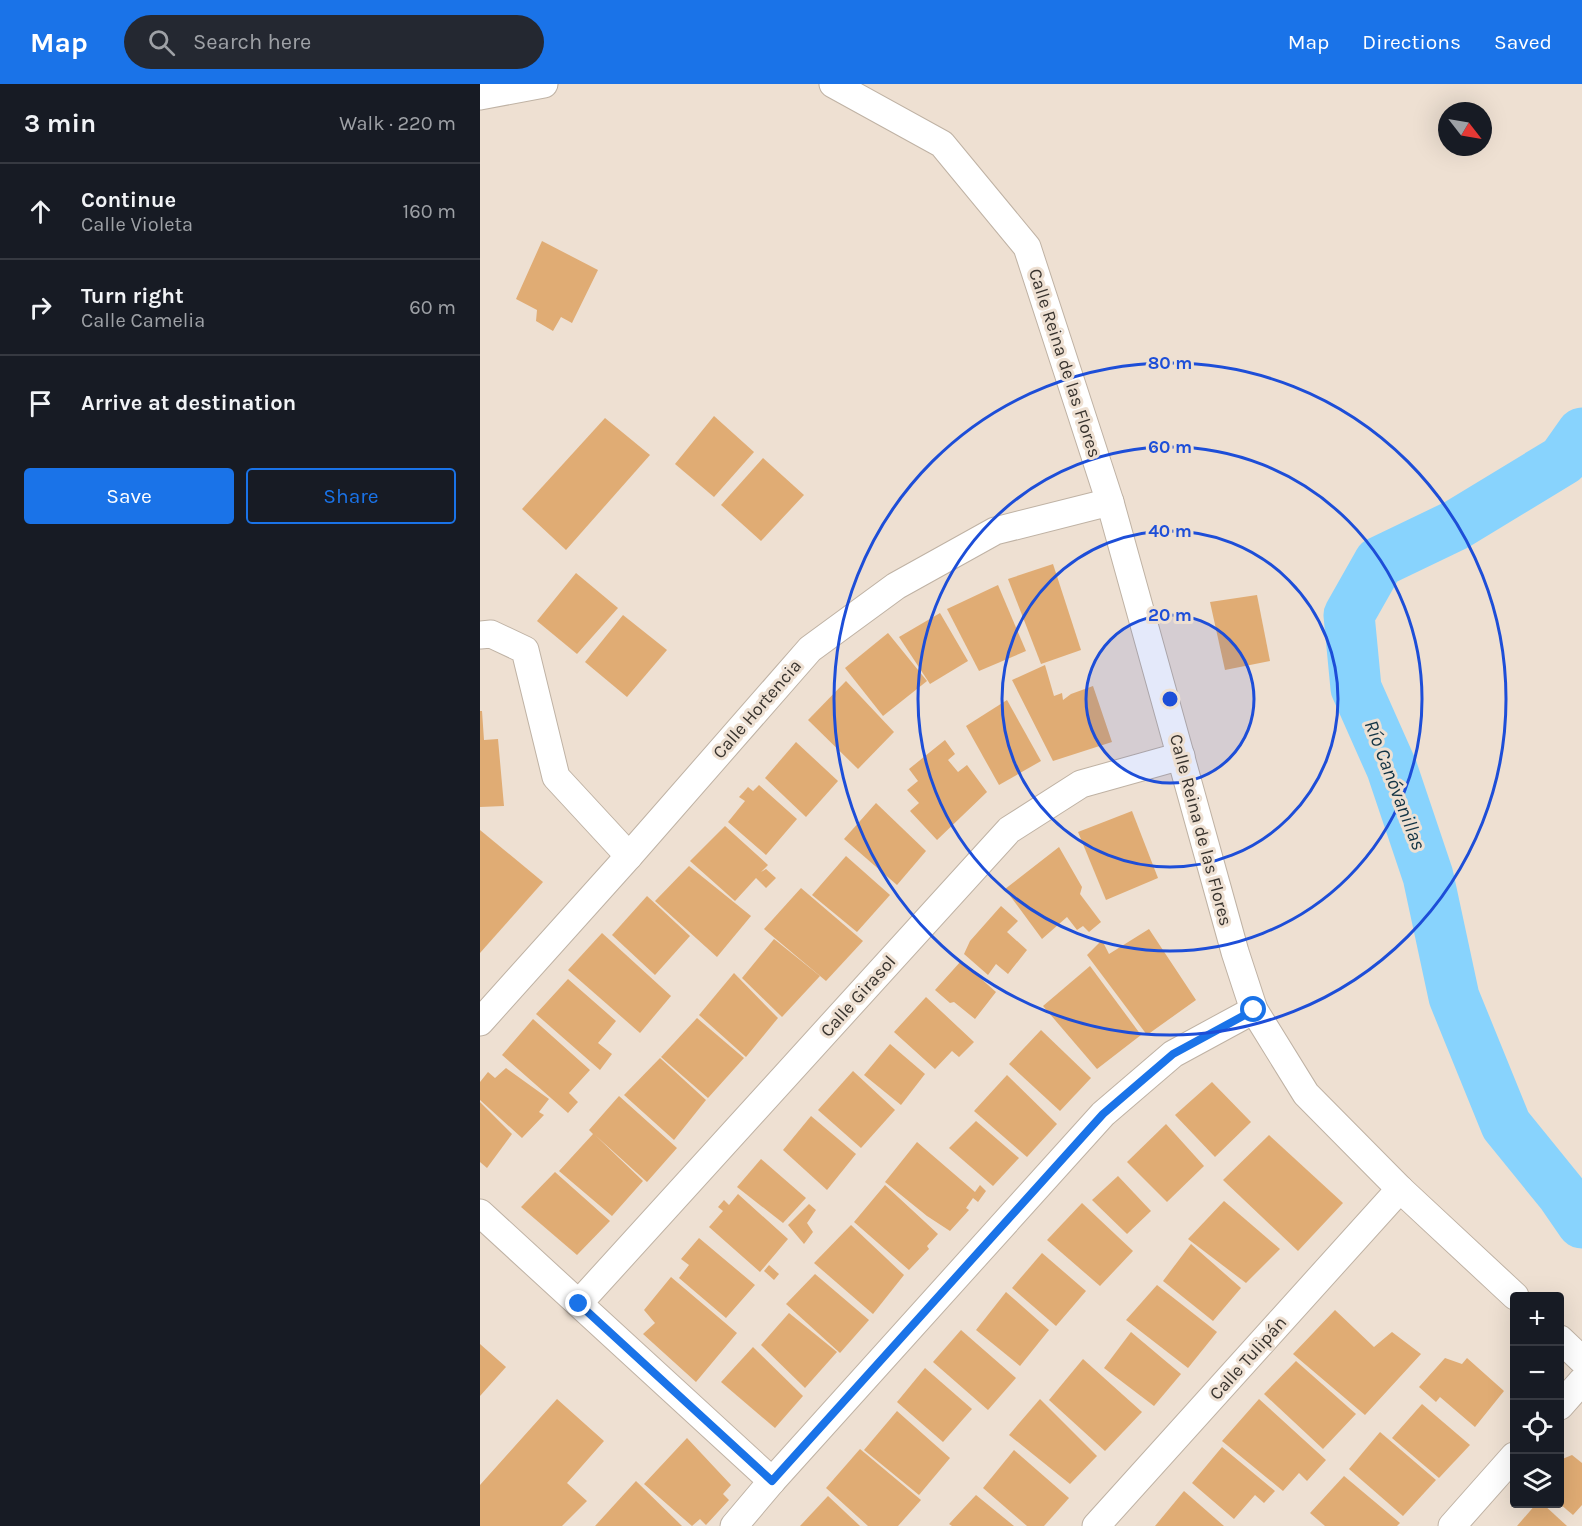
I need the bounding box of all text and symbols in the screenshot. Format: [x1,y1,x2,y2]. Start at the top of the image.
search box [124,15,544,69]
text: Map [30,26,88,59]
icon: search [145,26,178,59]
text: Search here [193,29,311,55]
text: Map [1288,30,1329,54]
text: Directions [1362,30,1461,54]
text: Saved [1494,30,1552,54]
north arrow [1438,102,1492,156]
text: 3 min [24,108,96,139]
text: Walk · 220 m [339,112,456,135]
text: Continue [81,187,176,213]
icon: ahead [24,195,57,228]
text: 160 m [403,200,456,223]
text: Calle Violeta [81,213,193,236]
street label: Calle Reina de las Flores [1024,266,1106,460]
text: Turn right [81,283,184,309]
icon: right [24,291,57,324]
text: 60 m [409,296,456,319]
text: Calle Camelia [81,309,205,332]
text: 80 m [1148,352,1192,374]
icon: arrive [24,387,57,420]
text: Arrive at destination [81,390,296,416]
text: 60 m [1148,436,1192,458]
button: Save [24,468,234,524]
button: Share [246,468,456,524]
text: 40 m [1148,520,1192,542]
text: 20 m [1148,604,1192,626]
street label: Calle Hortencia [708,655,806,763]
centre of rings [1160,689,1180,709]
water label: Río Canóvanillas [1360,717,1430,853]
street label: Calle Reina de las Flores [1165,732,1237,928]
street label: Calle Girasol [816,951,900,1041]
route start [1240,996,1266,1022]
route end [565,1290,591,1316]
map controls [1510,1292,1564,1508]
button: + [1510,1292,1564,1346]
street label: Calle Tulipán [1205,1312,1291,1404]
button: − [1510,1346,1564,1400]
button: locate [1510,1400,1564,1454]
button: layers [1510,1454,1564,1508]

